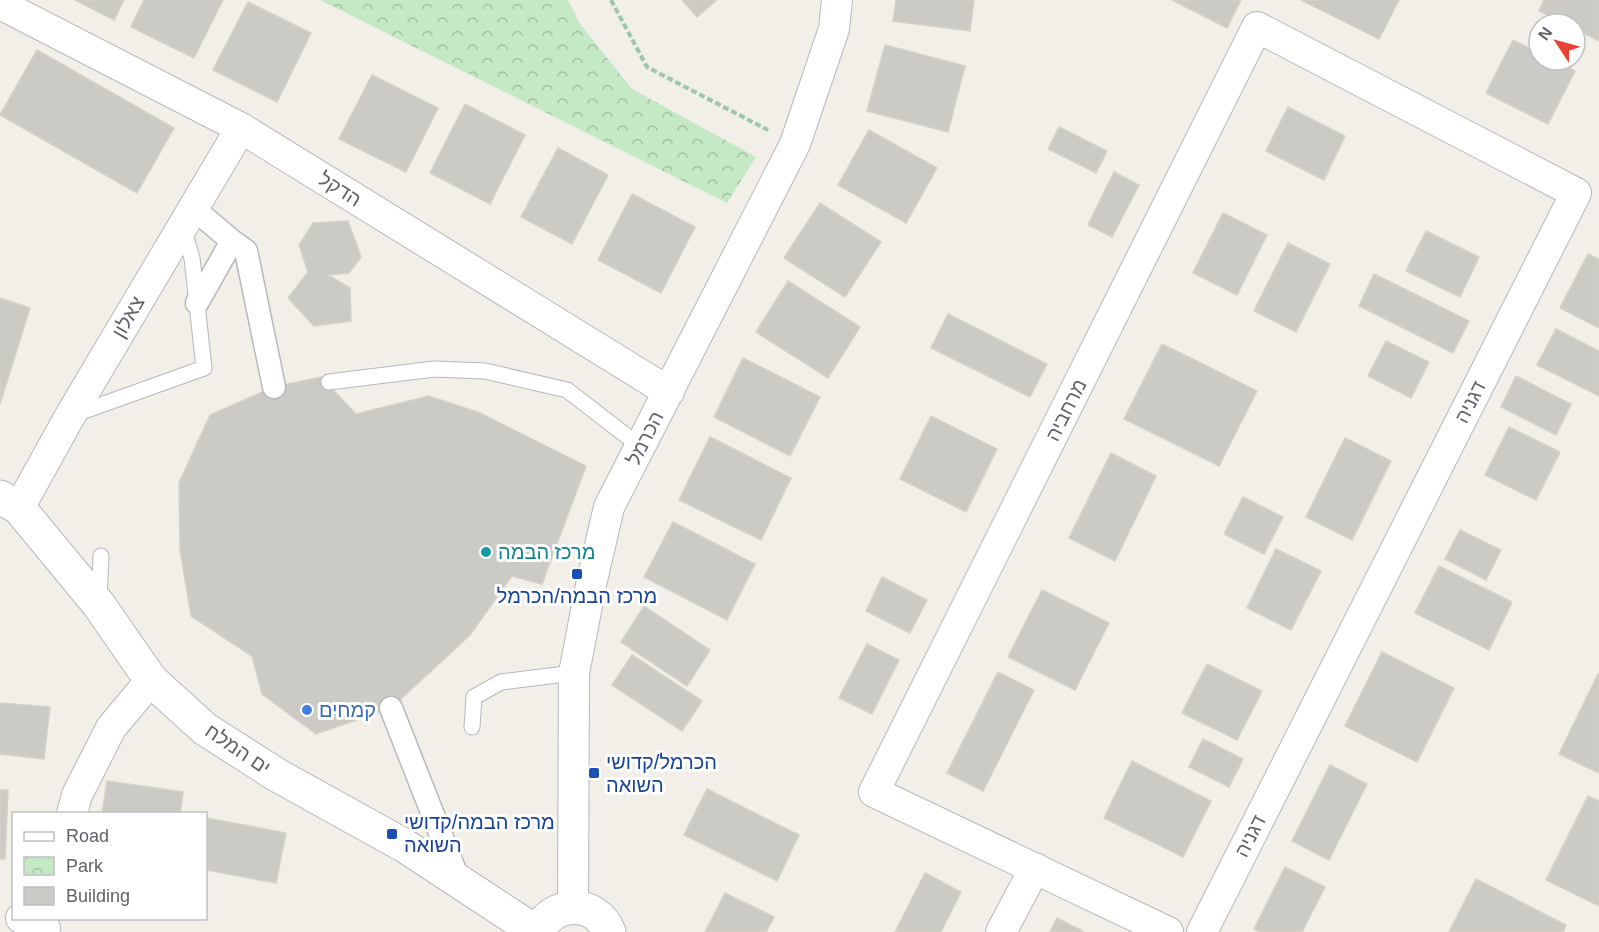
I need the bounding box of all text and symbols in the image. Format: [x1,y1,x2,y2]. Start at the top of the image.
north arrow [1527,12,1587,72]
text: N [1535,24,1556,43]
street label: הדקל [315,167,365,211]
street label: צאלון [107,292,149,342]
street label: מרחביה [1041,375,1091,445]
street label: דגניה [1450,377,1490,427]
street label: הכרמל [622,407,668,469]
place label: מרכז הבמה [498,541,595,563]
marker: מרכז הבמה [479,545,493,559]
marker: מרכז הבמה/הכרמל [570,567,584,581]
place label: מרכז הבמה/הכרמל [497,585,657,607]
place label: קמחים [319,699,376,721]
marker: קמחים [300,703,314,717]
street label: ים המלח [201,719,275,779]
place label: הכרמל/קדושי השואה [606,751,717,796]
marker: הכרמל/קדושי השואה [587,766,601,780]
place label: מרכז הבמה/קדושי השואה [404,811,555,856]
street label: דגניה [1230,811,1270,861]
legend [12,812,207,920]
text: Road [66,826,109,846]
marker: מרכז הבמה/קדושי השואה [385,827,399,841]
text: Park [66,856,104,876]
text: Building [66,886,130,906]

